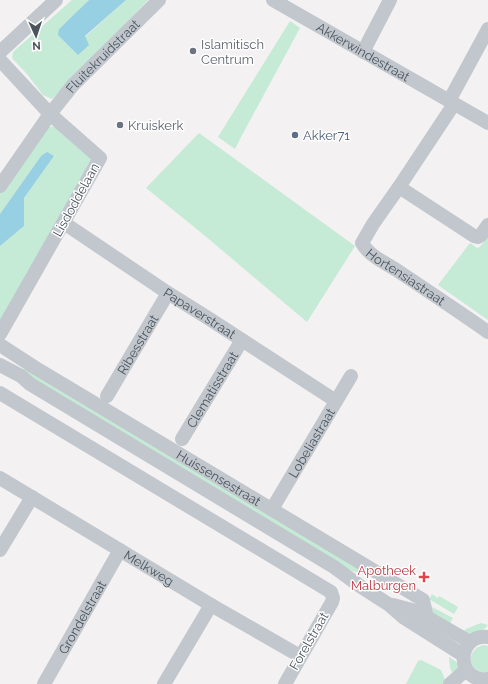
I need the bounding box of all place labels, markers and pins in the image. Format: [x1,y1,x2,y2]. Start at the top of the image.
place label: Islamitisch Centrum [201,37,264,67]
marker: Islamitisch Centrum [188,46,198,56]
place label: Kruiskerk [128,118,183,133]
marker: Kruiskerk [115,120,125,130]
place label: Akker71 [303,128,350,143]
marker: Akker71 [290,130,300,140]
place label: Apotheek Malburgen [351,563,416,593]
marker: Apotheek Malburgen [419,572,429,582]

